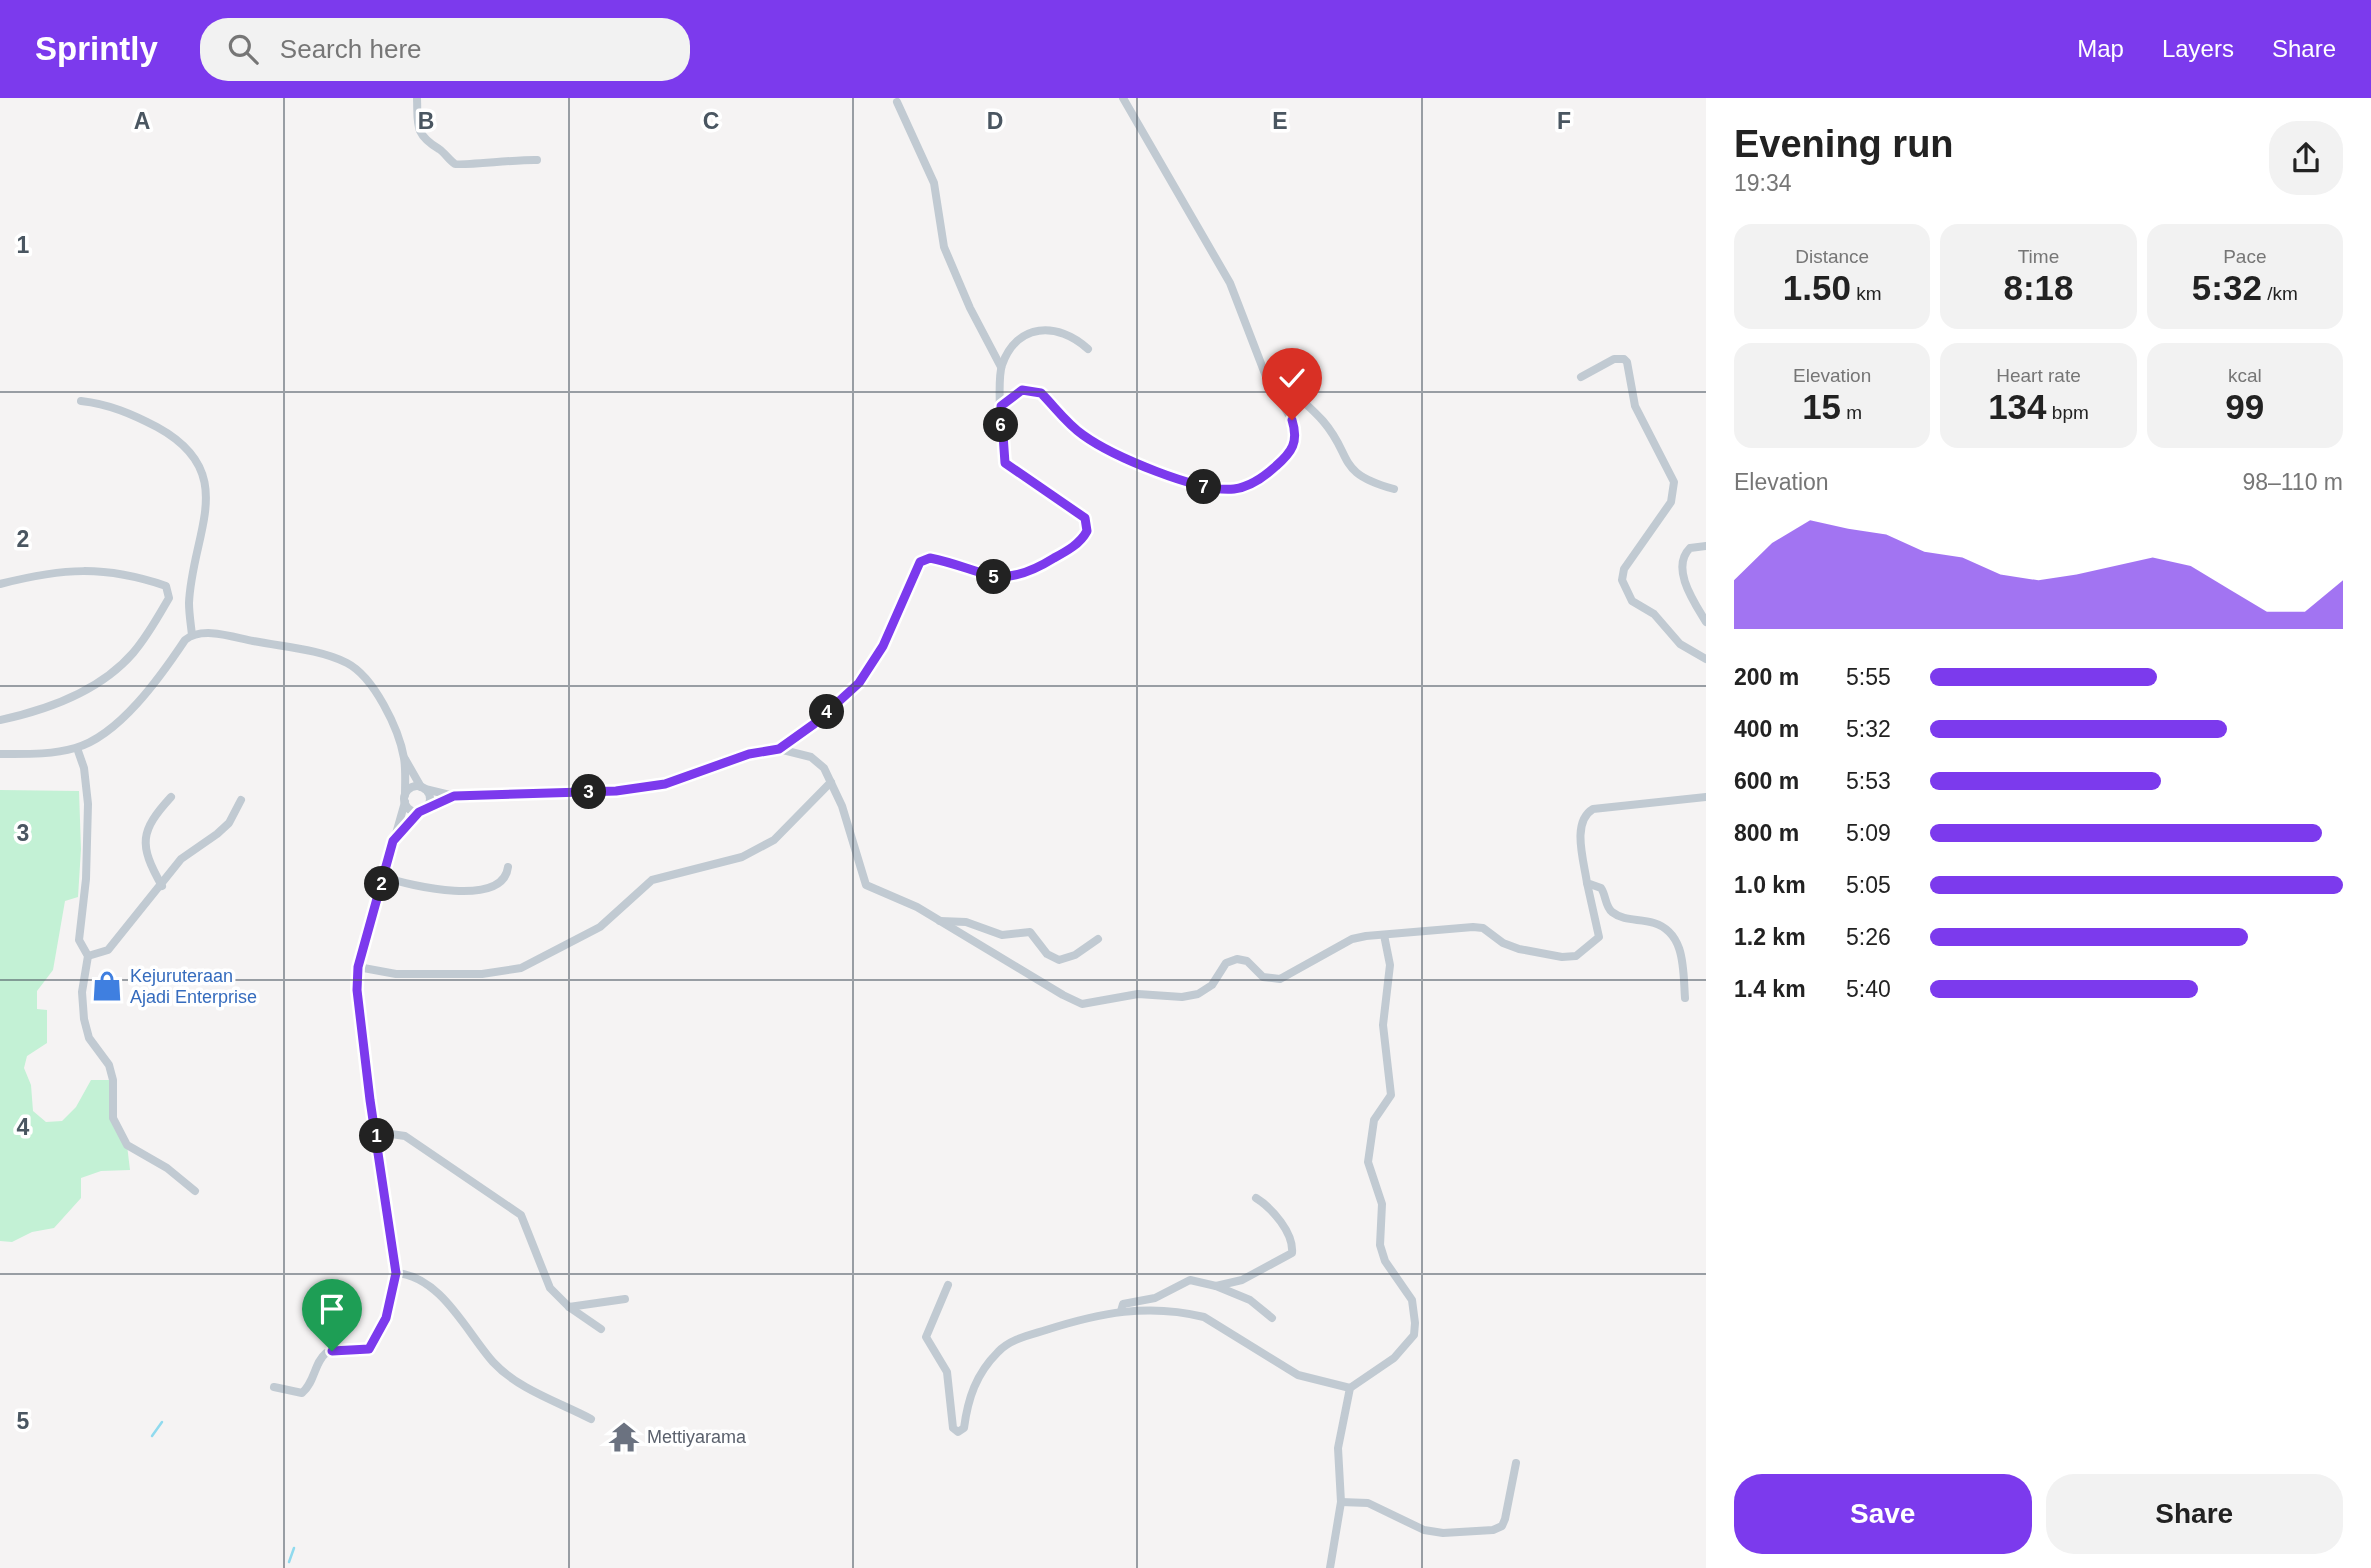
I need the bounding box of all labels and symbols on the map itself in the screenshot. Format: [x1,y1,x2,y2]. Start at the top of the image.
text: A [134,108,150,134]
text: B [418,108,434,134]
text: C [703,108,719,134]
text: D [987,108,1003,134]
text: E [1272,108,1288,134]
text: F [1557,108,1571,134]
text: 1 [17,232,30,258]
pin [1262,348,1322,420]
pin: 6 [984,408,1018,442]
pin: 7 [1186,470,1222,504]
text: 2 [17,526,29,552]
pin: 5 [976,560,1012,594]
pin: 4 [810,694,844,730]
pin: 3 [572,774,606,810]
text: 3 [17,820,29,846]
pin: 2 [364,866,400,902]
place label: Kejuruteraan Ajadi Enterprise [130,966,257,1007]
shop icon: Kejuruteraan Ajadi Enterprise [90,969,124,1003]
text: 4 [17,1114,30,1140]
pin: 1 [360,1118,394,1154]
pin [302,1279,362,1351]
text: 5 [17,1408,30,1434]
temple icon: Mettiyarama [607,1420,641,1454]
place label: Mettiyarama [647,1427,747,1447]

